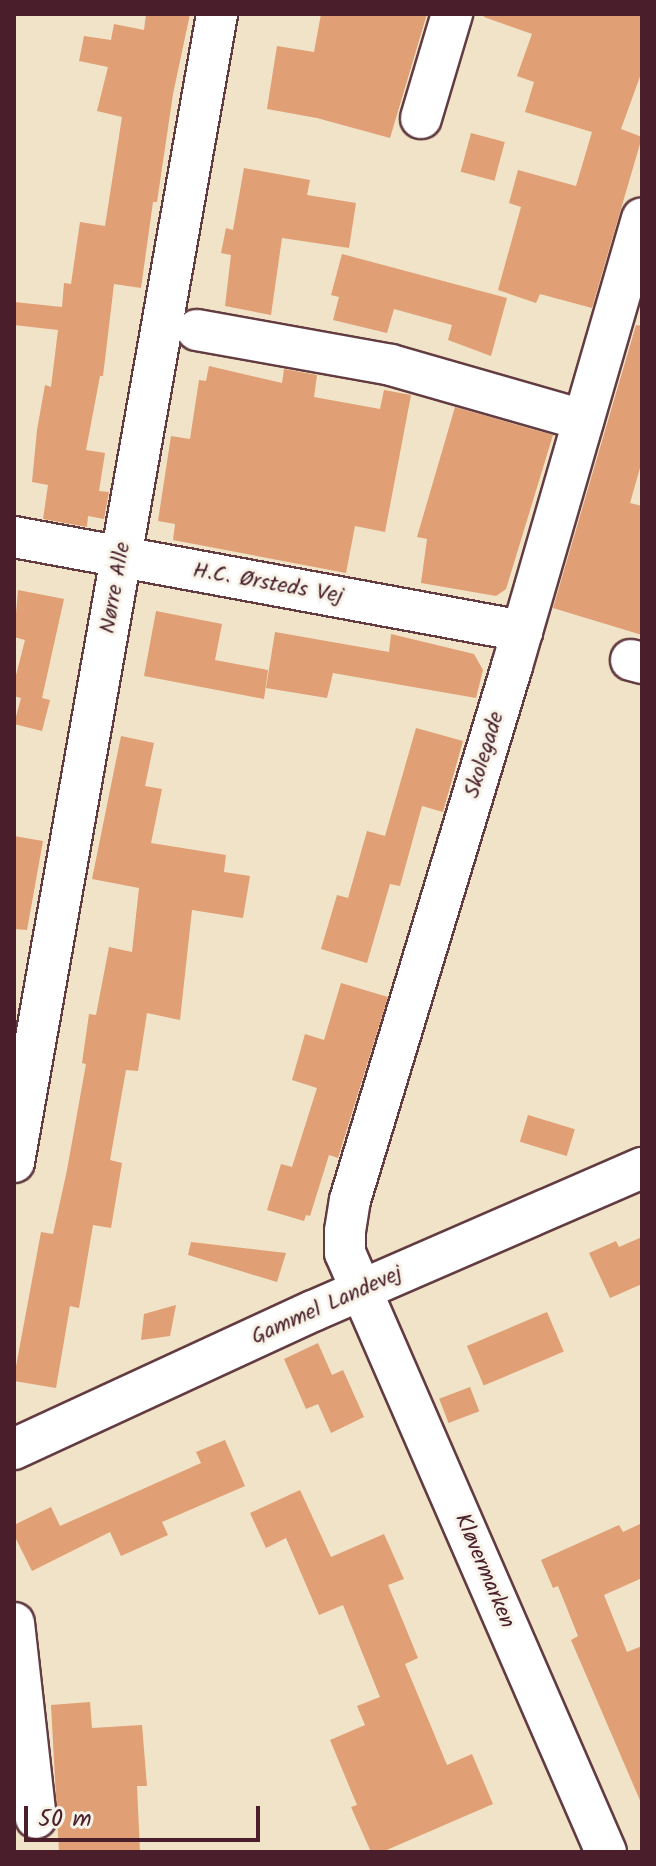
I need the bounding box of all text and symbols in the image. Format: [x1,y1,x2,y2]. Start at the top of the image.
street label: Nørre Alle [95,540,137,636]
street label: H.C. Ørsteds Vej [191,558,345,610]
street label: Skolegade [459,709,511,801]
street label: Gammel Landevej [247,1261,407,1351]
street label: Kløvermarken [448,1510,520,1632]
scale bar [28,1790,264,1840]
text: 50 m [38,1800,92,1839]

